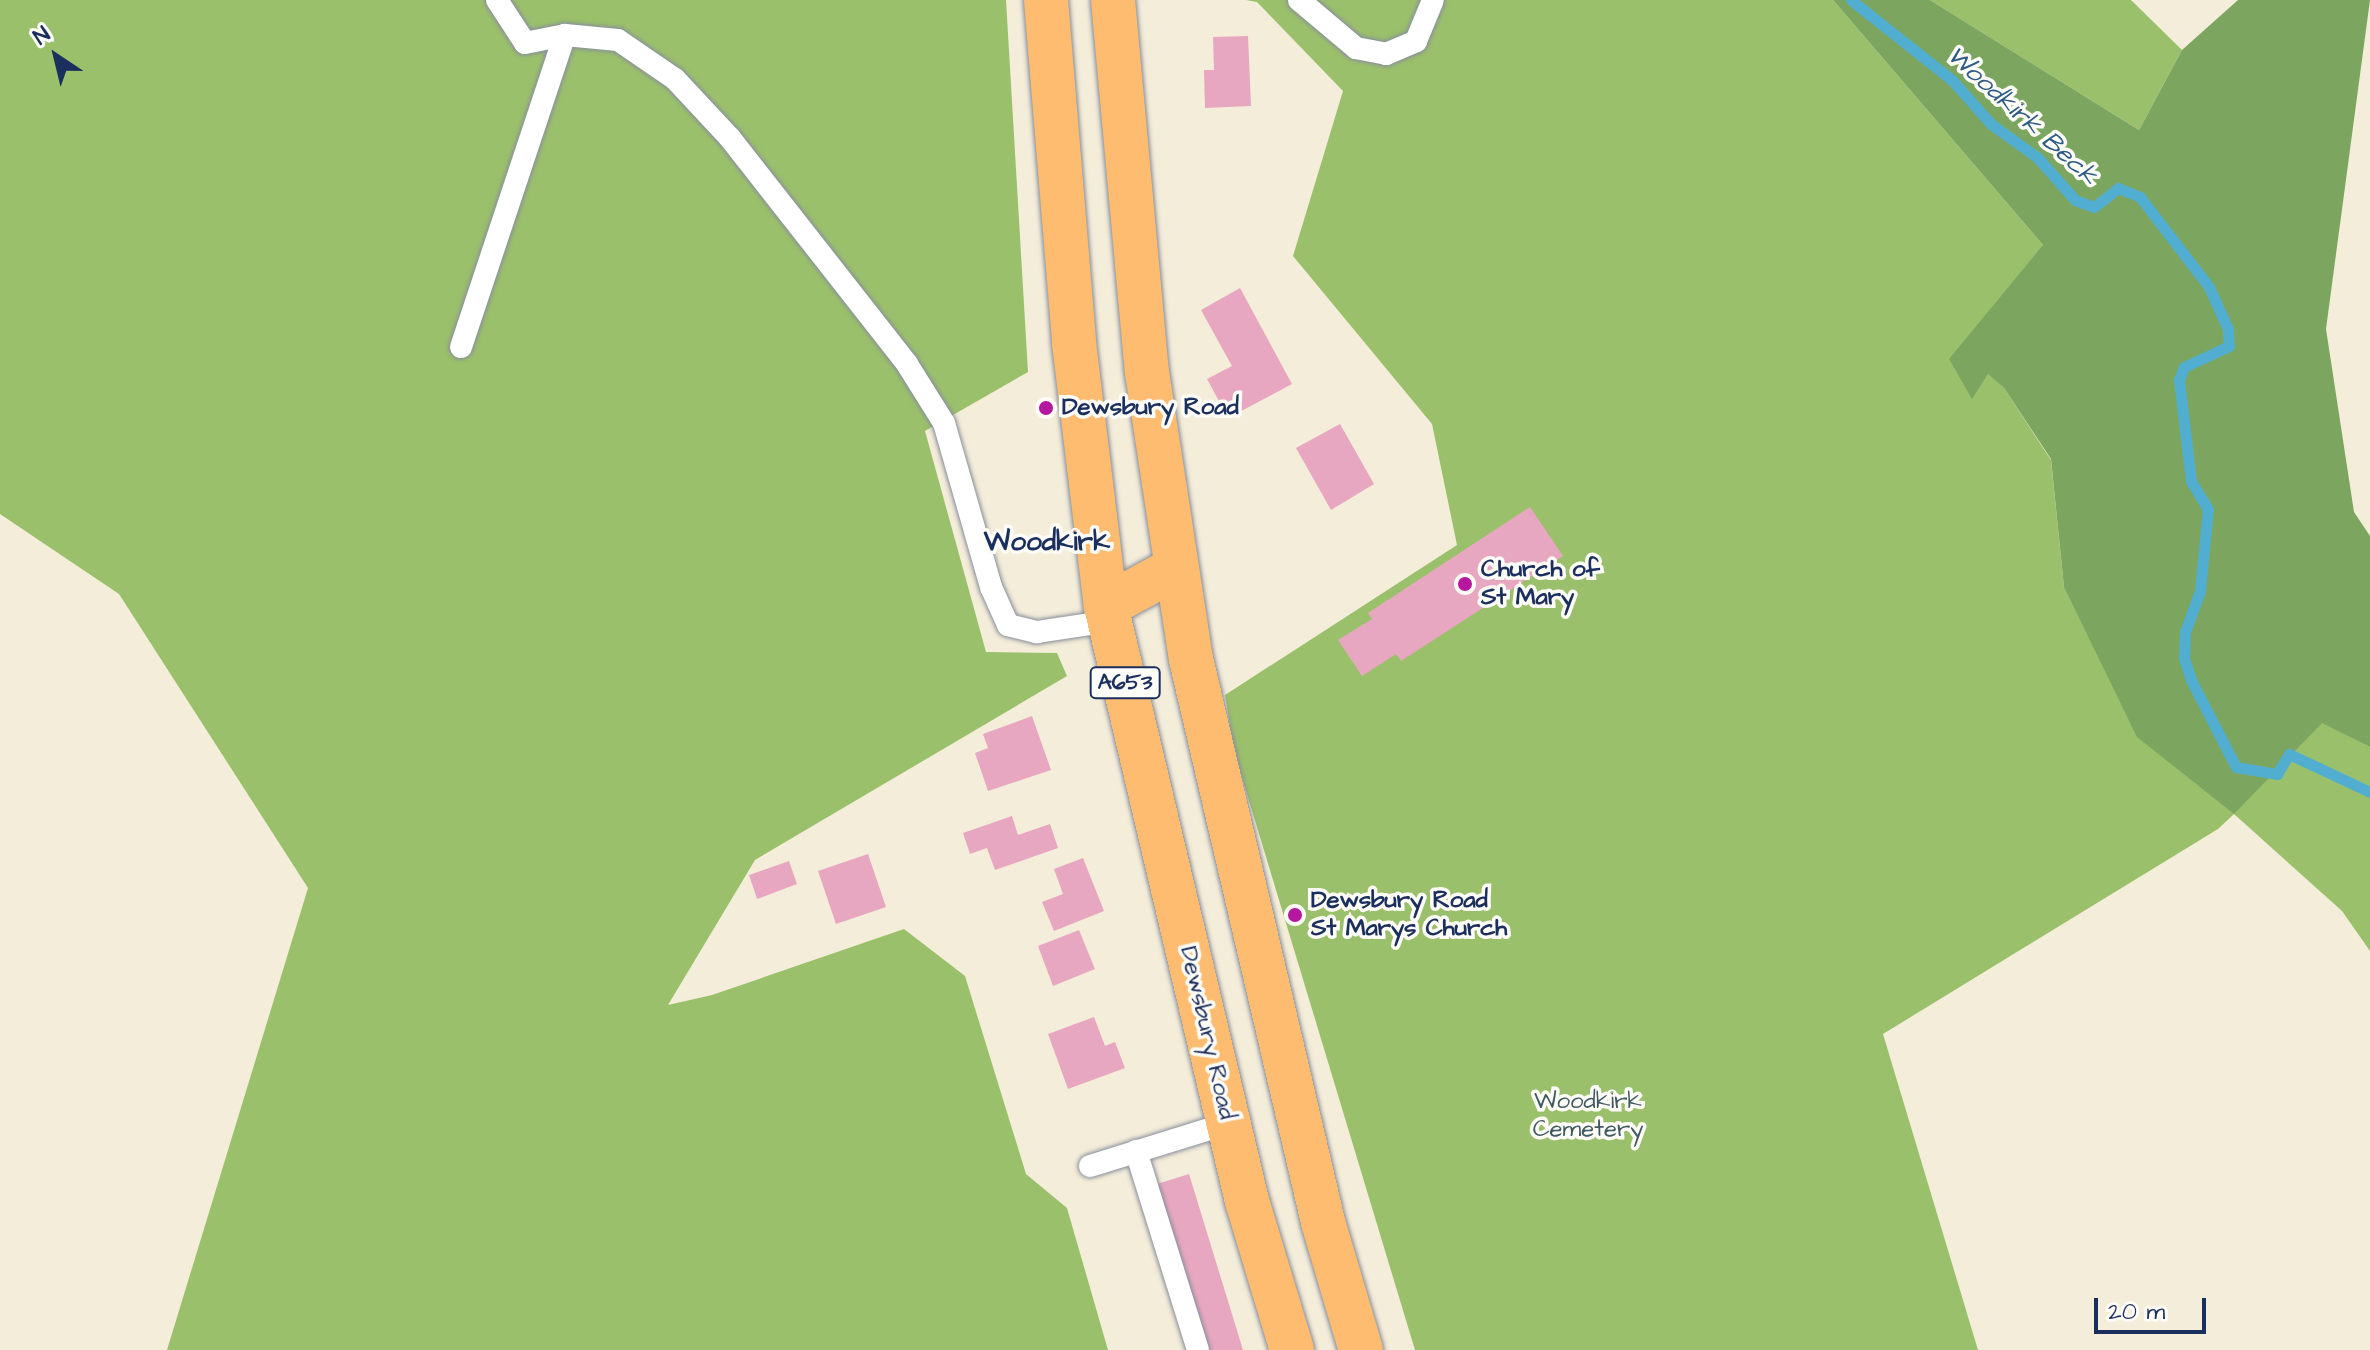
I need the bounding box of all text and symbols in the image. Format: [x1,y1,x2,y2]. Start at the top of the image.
north arrow [16,16,96,96]
text: N [27,19,56,53]
water label: Woodkirk Beck [1940,40,2104,192]
place label: Dewsbury Road [1062,394,1239,422]
marker: Dewsbury Road [1037,399,1055,417]
district label: Woodkirk [984,525,1110,559]
place label: Church of St Mary [1481,556,1600,612]
marker: Church of St Mary [1456,575,1474,593]
road number: A653 [1089,665,1161,701]
place label: Dewsbury Road St Marys Church [1311,887,1507,943]
marker: Dewsbury Road St Marys Church [1286,906,1304,924]
street label: Dewsbury Road [1173,944,1241,1122]
park label: Woodkirk Cemetery [1533,1088,1643,1144]
scale bar [2098,1282,2210,1332]
text: 20 m [2108,1295,2165,1329]

